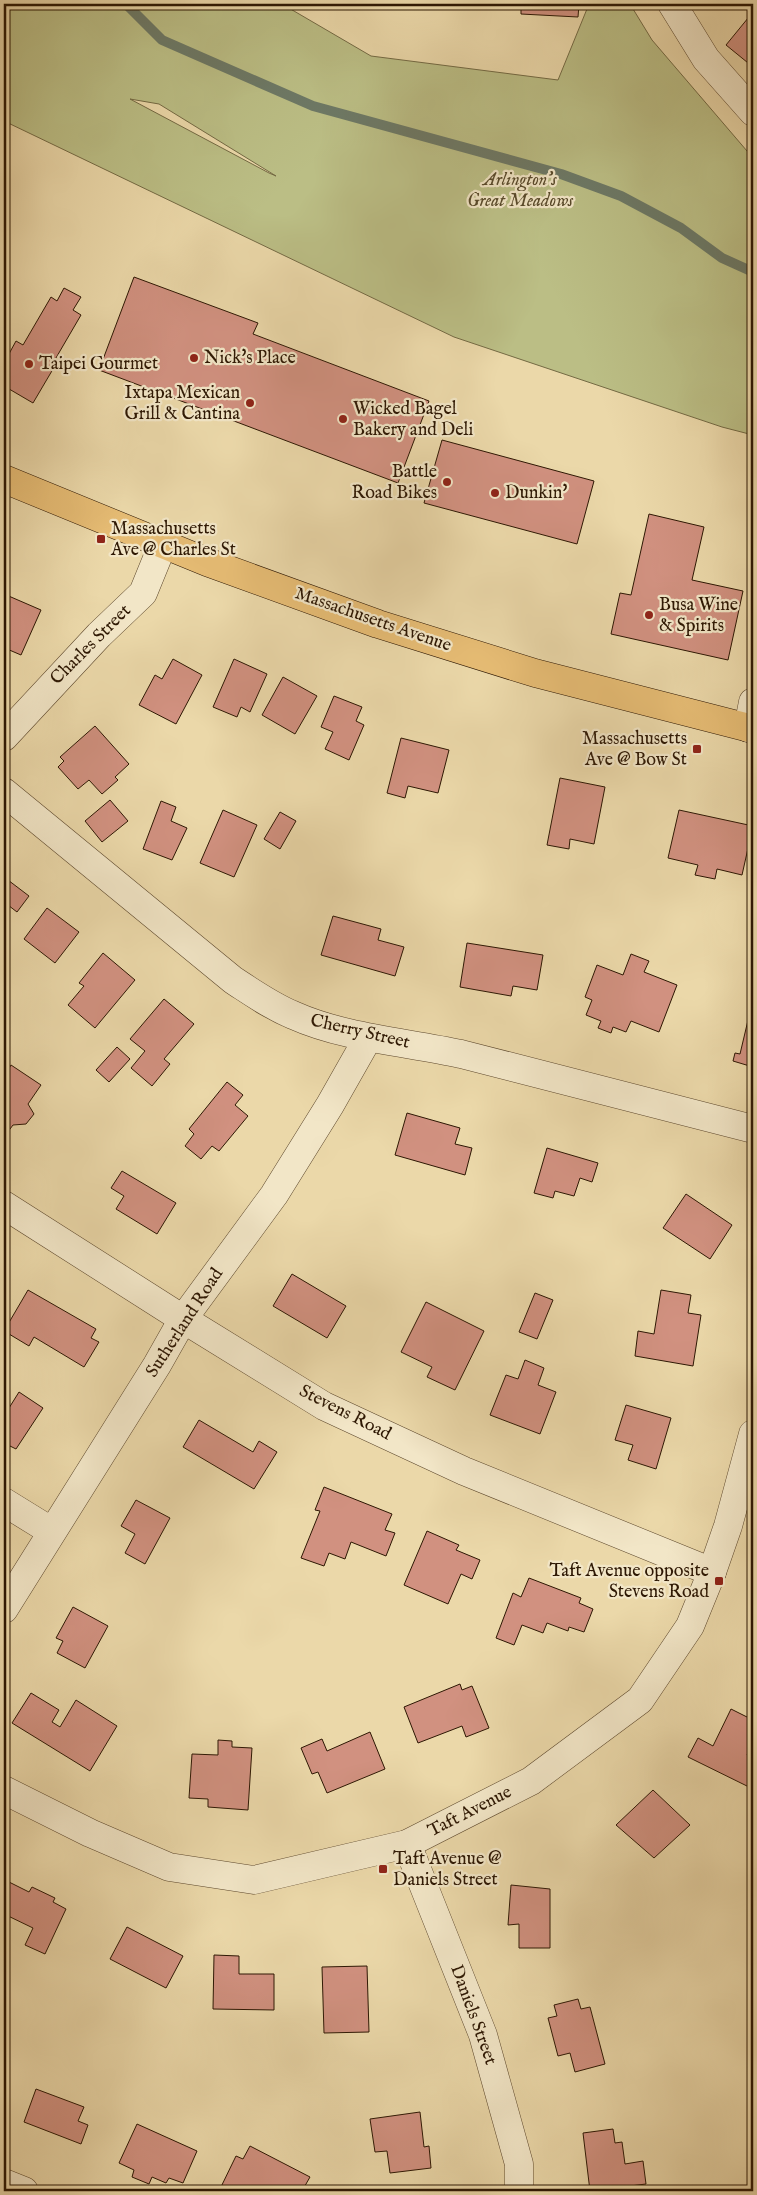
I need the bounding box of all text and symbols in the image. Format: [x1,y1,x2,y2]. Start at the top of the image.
park label: Arlington's Great Meadows [467,169,574,213]
place label: Nick's Place [204,347,296,370]
marker: Nick's Place [188,352,200,364]
place label: Taipei Gourmet [39,353,158,376]
marker: Taipei Gourmet [23,358,35,370]
place label: Ixtapa Mexican Grill & Cantina [124,382,240,426]
marker: Ixtapa Mexican Grill & Cantina [244,397,256,409]
place label: Wicked Bagel Bakery and Deli [353,398,473,442]
marker: Wicked Bagel Bakery and Deli [337,413,349,425]
place label: Battle Road Bikes [352,461,437,505]
marker: Battle Road Bikes [441,476,453,488]
place label: Dunkin' [505,482,567,505]
marker: Dunkin' [489,487,501,499]
place label: Massachusetts Ave @ Charles St [110,518,236,562]
marker: Massachusetts Ave @ Charles St [95,533,107,545]
street label: Massachusetts Avenue [292,582,454,658]
place label: Busa Wine & Spirits [659,594,738,638]
street label: Charles Street [46,600,136,690]
marker: Busa Wine & Spirits [643,609,655,621]
place label: Massachusetts Ave @ Bow St [582,728,687,772]
marker: Massachusetts Ave @ Bow St [691,743,703,755]
street label: Cherry Street [308,1009,412,1055]
street label: Sutherland Road [141,1264,229,1382]
street label: Stevens Road [295,1380,395,1446]
place label: Taft Avenue opposite Stevens Road [549,1560,709,1604]
marker: Taft Avenue opposite Stevens Road [713,1575,725,1587]
street label: Taft Avenue [424,1781,516,1843]
place label: Taft Avenue @ Daniels Street [393,1848,502,1892]
marker: Taft Avenue @ Daniels Street [377,1863,389,1875]
street label: Daniels Street [444,1962,502,2068]

